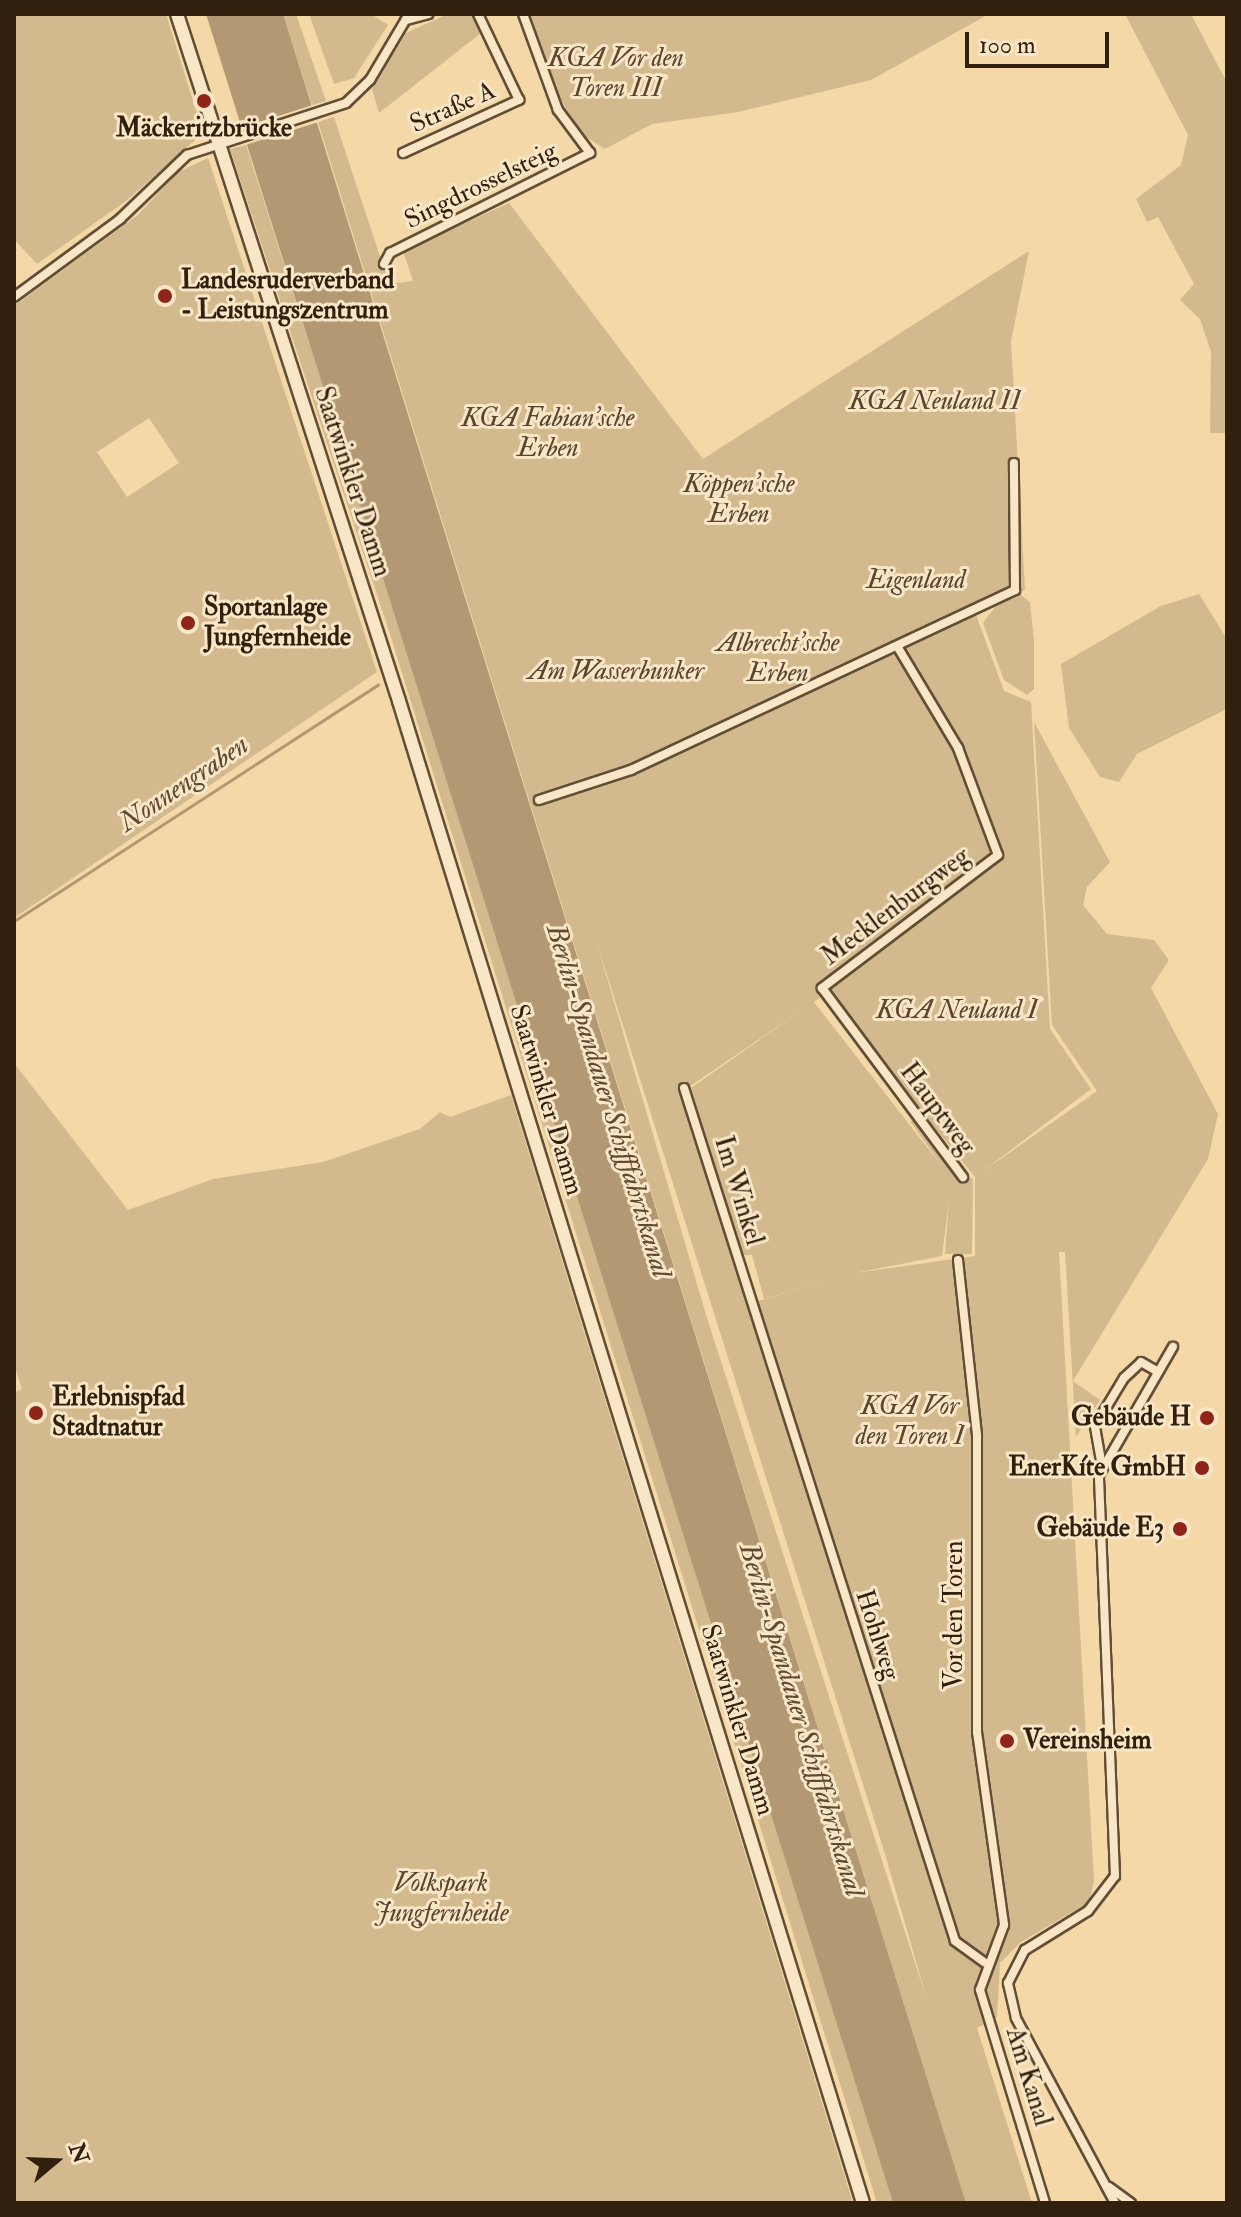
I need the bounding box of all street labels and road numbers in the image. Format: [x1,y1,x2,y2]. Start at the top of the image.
street label: Straße A [405,75,501,141]
street label: Singdrosselsteig [400,136,562,236]
street label: Saatwinkler Damm [307,383,397,581]
street label: Mecklenburgweg [816,841,976,973]
street label: Saatwinkler Damm [502,1001,590,1199]
street label: Hauptweg [892,1057,982,1161]
street label: Im Winkel [707,1133,769,1249]
street label: Vor den Toren [939,1541,971,1689]
street label: Hohlweg [848,1586,906,1684]
street label: Saatwinkler Damm [693,1621,781,1819]
street label: Am Kanal [998,2024,1058,2130]

